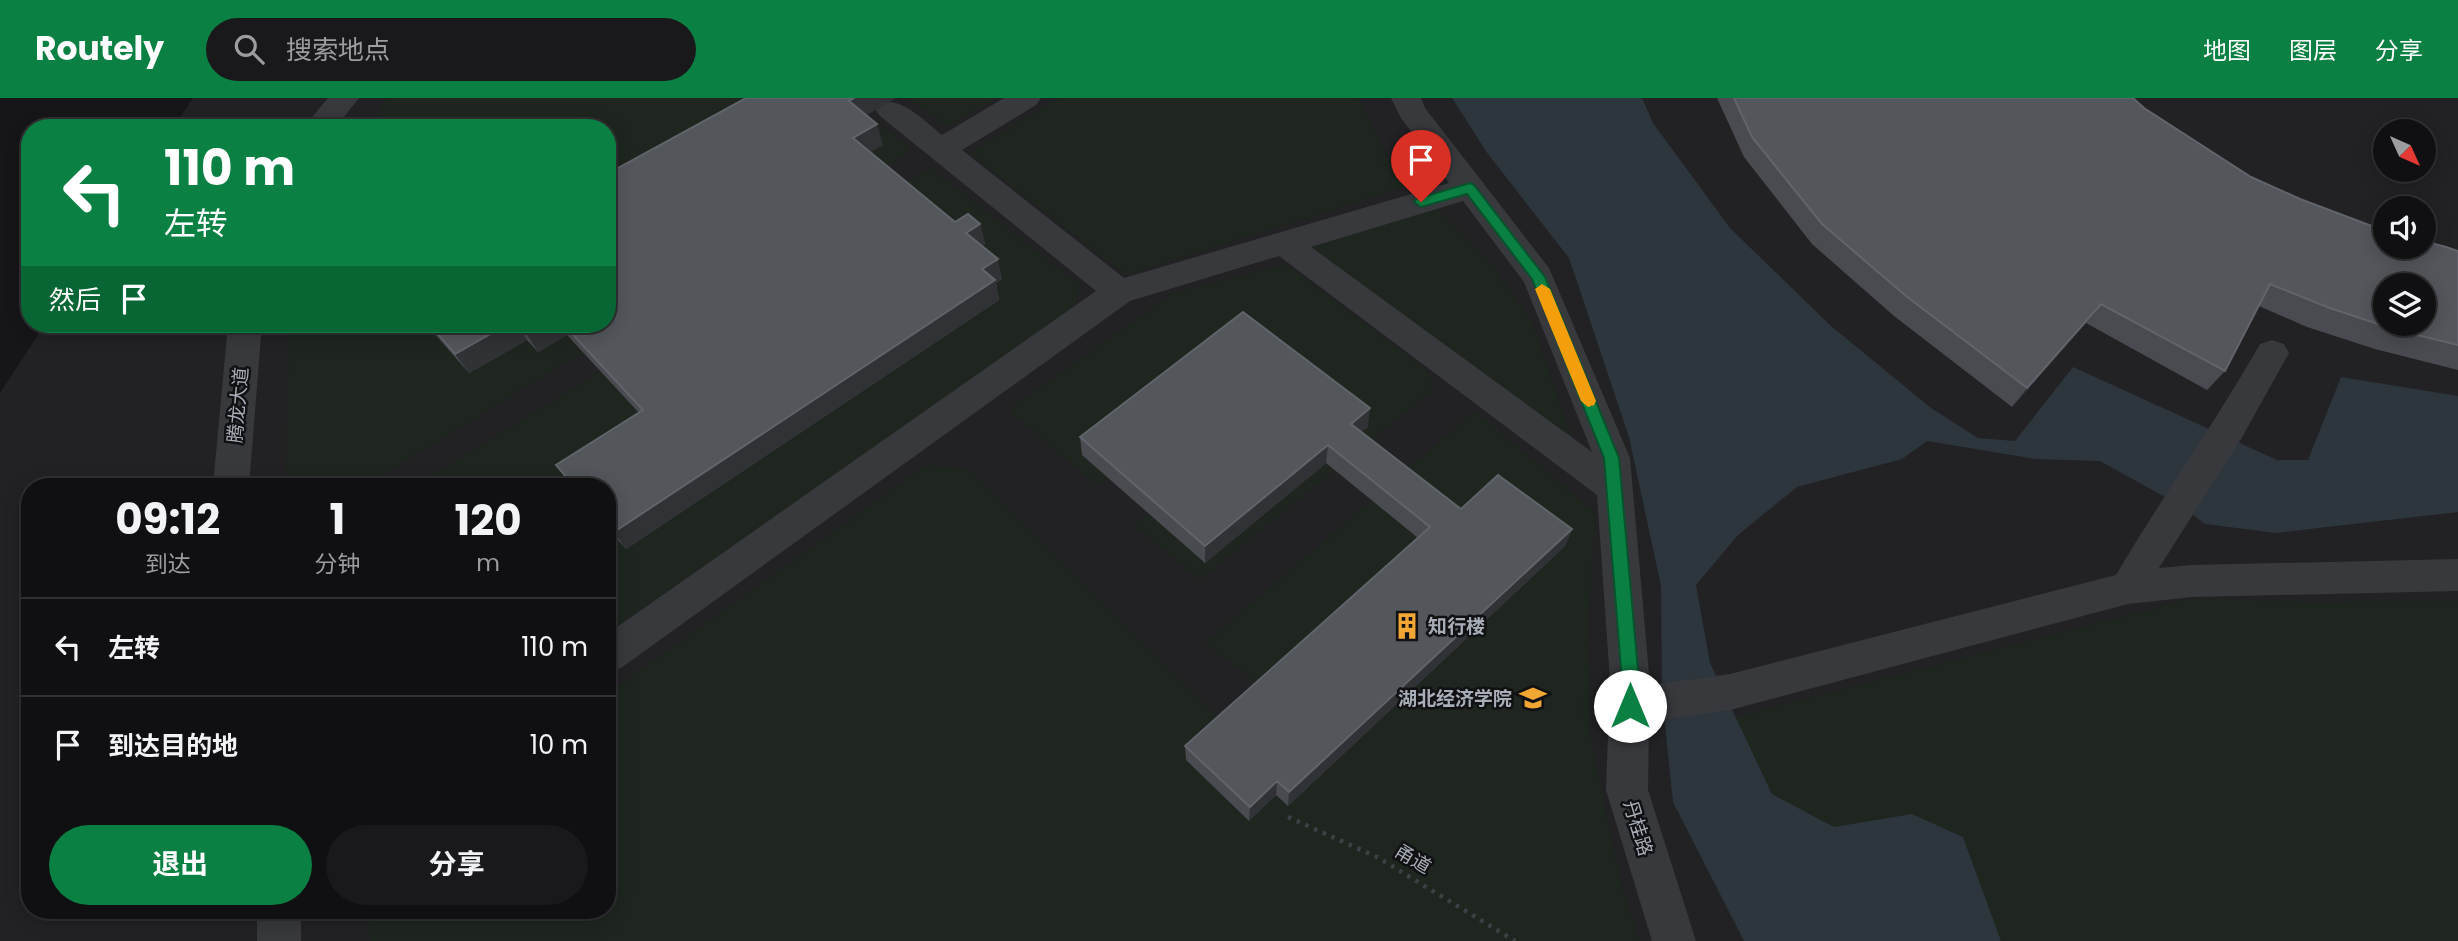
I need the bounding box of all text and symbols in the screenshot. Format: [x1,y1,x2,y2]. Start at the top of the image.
search box [206,18,696,81]
text: Routely [35,25,164,72]
icon: search [230,30,268,68]
text: 搜索地点 [286,32,390,68]
text: 地图 [2203,34,2251,67]
text: 图层 [2289,34,2337,67]
text: 分享 [2375,34,2423,67]
north arrow [2373,119,2436,182]
map controls [2373,119,2436,336]
pin [1391,130,1451,202]
text: 110 m [164,134,295,202]
icon: arrive [1402,141,1440,179]
icon: left [49,147,140,238]
button: sound [2373,196,2436,259]
text: 左转 [164,201,228,246]
button: layers [2373,273,2436,336]
icon: arrive [115,280,153,318]
text: 然后 [49,282,101,318]
street label: 腾龙大道 [221,366,255,444]
text: 09:12 [115,490,220,549]
text: 1 [329,490,345,549]
text: 120 [455,491,522,550]
text: m [476,547,500,579]
text: 到达 [145,548,191,580]
text: 分钟 [314,548,360,580]
building icon: 知行楼 [1392,611,1422,641]
place label: 知行楼 [1428,613,1485,640]
icon: left [49,628,87,666]
text: 110 m [521,629,588,665]
text: 左转 [108,630,160,666]
position arrow [1593,669,1667,743]
school or university icon: 湖北经济学院 [1518,683,1548,713]
place label: 湖北经济学院 [1398,685,1512,712]
icon: arrive [49,726,87,764]
text: 10 m [530,727,588,763]
text: 到达目的地 [108,728,238,764]
street label: 丹桂路 [1617,797,1659,859]
button: 退出 [49,825,312,905]
button: 分享 [326,825,588,905]
street label: 甬道 [1390,838,1436,880]

